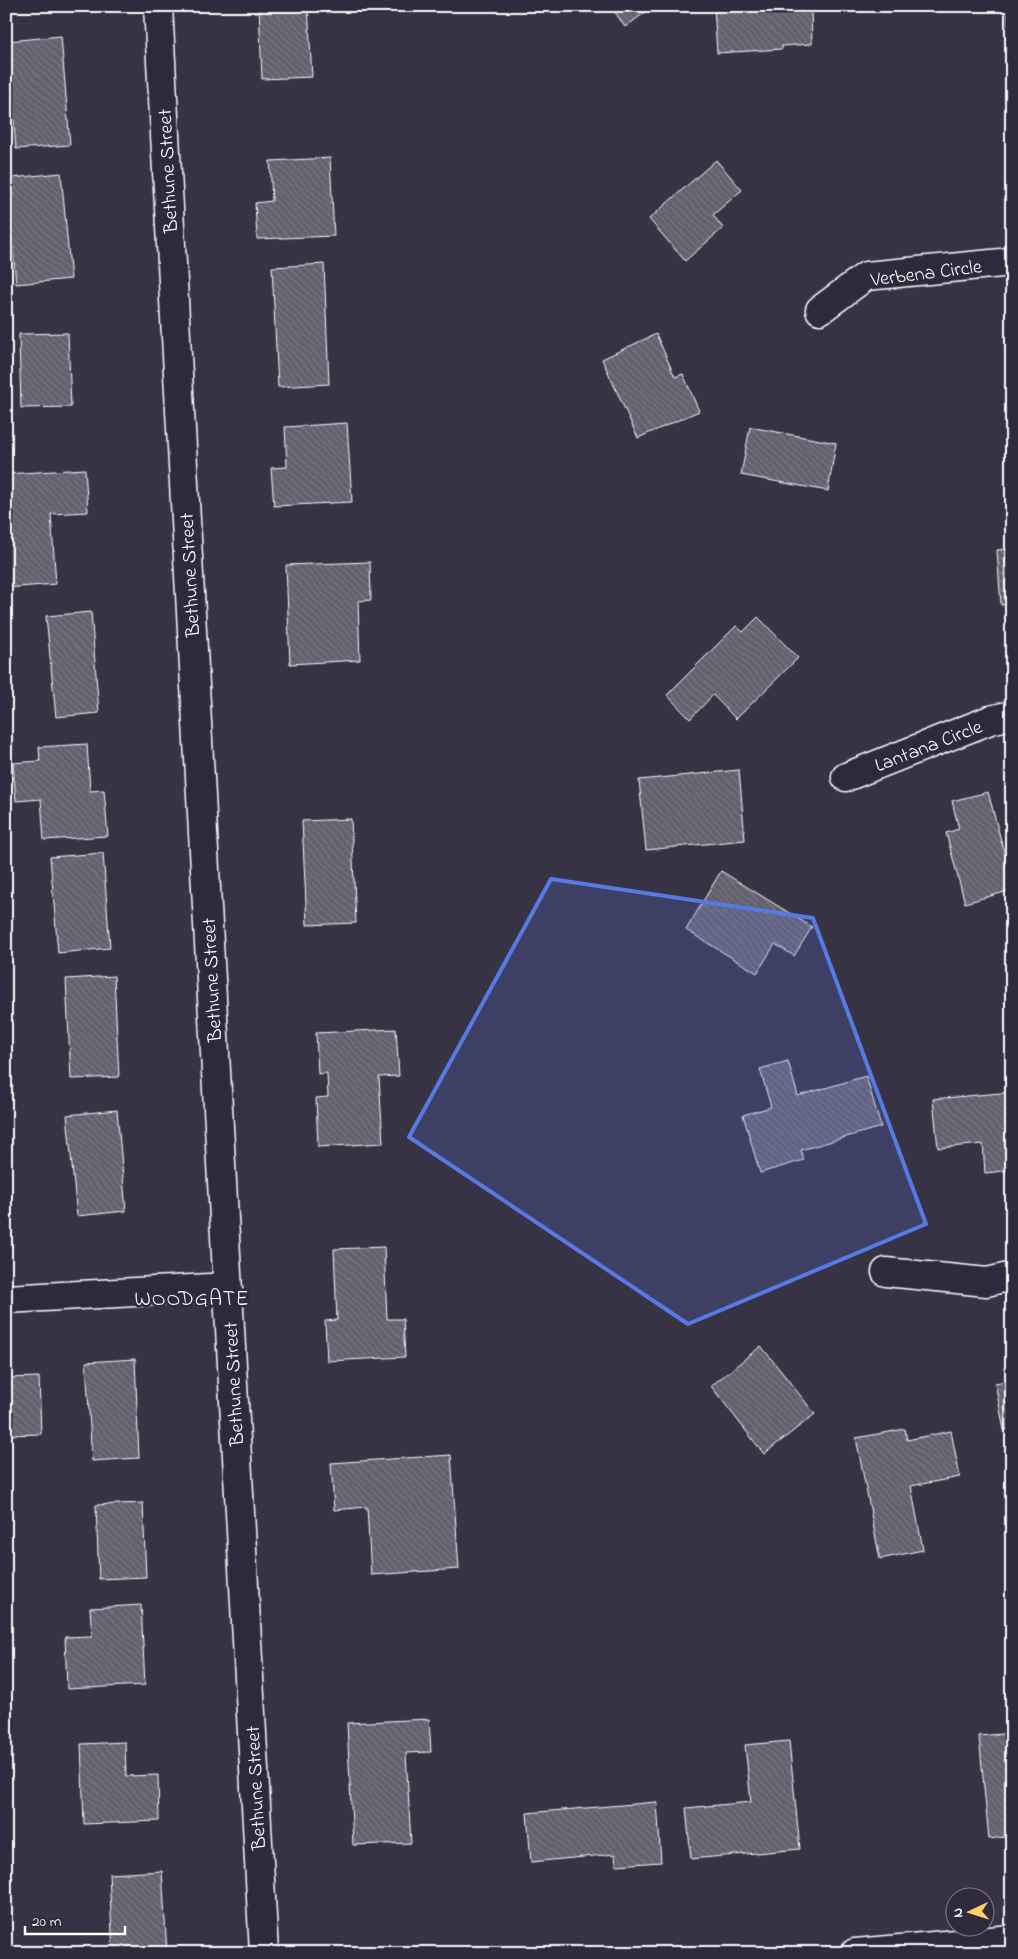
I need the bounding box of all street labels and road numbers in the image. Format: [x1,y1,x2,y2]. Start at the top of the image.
street label: Bethune Street [152,108,187,235]
street label: Verbena Circle [868,253,984,296]
street label: Bethune Street [174,512,209,639]
street label: Lantana Circle [871,713,987,781]
street label: Bethune Street [196,917,231,1044]
street label: Bethune Street [218,1321,253,1448]
street label: Bethune Street [240,1725,275,1852]

